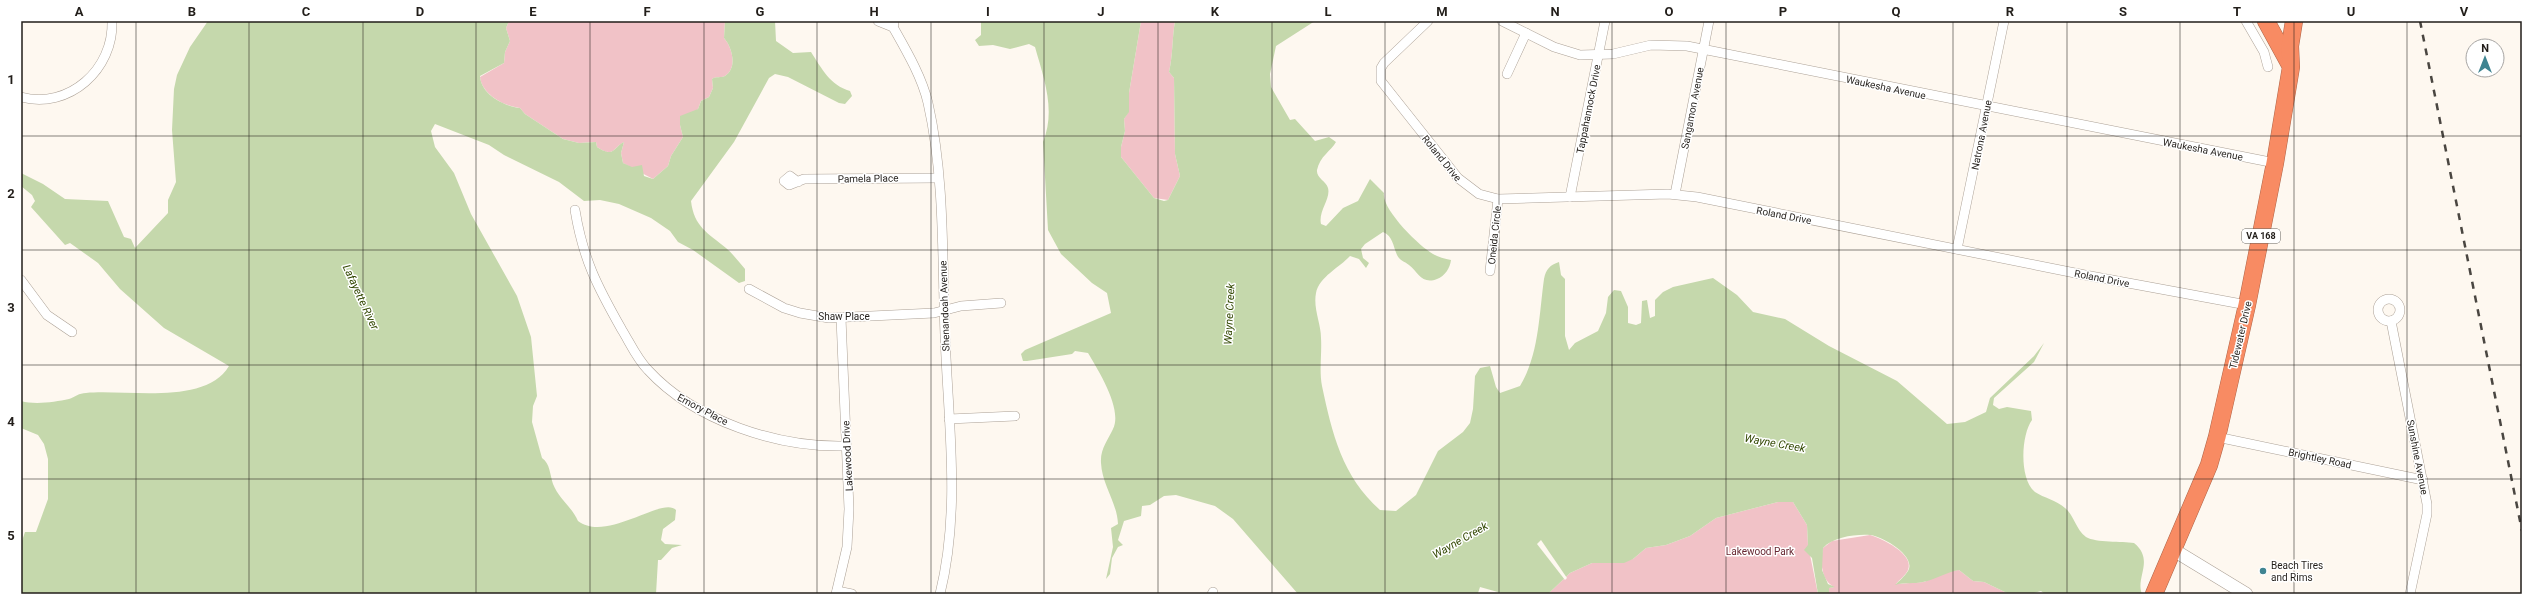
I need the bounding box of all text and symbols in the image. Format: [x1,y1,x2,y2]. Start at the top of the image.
text: A [75,4,84,19]
text: B [188,4,196,19]
text: C [302,4,311,19]
text: D [416,4,424,19]
text: E [529,4,537,19]
text: F [643,4,651,19]
text: G [756,4,765,19]
text: H [869,4,879,19]
text: I [986,4,990,19]
text: J [1097,4,1105,19]
text: K [1211,4,1220,19]
text: L [1324,4,1332,19]
text: M [1436,4,1448,19]
text: N [1550,4,1560,19]
text: O [1665,4,1674,19]
text: P [1779,4,1787,19]
text: Q [1892,4,1901,19]
text: R [2006,4,2015,19]
text: S [2119,4,2127,19]
text: T [2233,4,2241,19]
text: U [2347,4,2355,19]
text: V [2460,4,2469,19]
north arrow [2465,38,2505,78]
text: N [2481,42,2489,55]
street label: Tappahannock Drive [1574,64,1603,155]
street label: Sangamon Avenue [1679,66,1706,150]
text: 1 [7,72,15,87]
street label: Waukesha Avenue [1845,74,1927,101]
street label: Natrona Avenue [1969,99,1994,171]
street label: Roland Drive [1420,133,1463,183]
street label: Waukesha Avenue [2162,136,2244,163]
street label: Pamela Place [837,172,899,185]
text: 2 [7,186,15,201]
street label: Oneida Circle [1486,205,1503,265]
street label: Roland Drive [1755,205,1812,226]
road number: VA 168 [2242,229,2280,243]
street label: Shenandoah Avenue [937,260,952,351]
water label: Lafayette River [340,263,381,332]
street label: Roland Drive [2073,268,2130,289]
water label: Wayne Creek [1221,282,1238,345]
text: 3 [7,300,15,315]
street label: Tidewater Drive [2227,300,2254,370]
street label: Shaw Place [818,311,870,322]
street label: Emory Place [676,392,730,427]
text: 4 [7,414,15,429]
street label: Sunshine Avenue [2405,419,2430,495]
street label: Lakewood Drive [840,420,855,492]
water label: Wayne Creek [1744,432,1807,455]
street label: Brightley Road [2287,446,2352,471]
water label: Wayne Creek [1430,519,1491,561]
text: 5 [7,528,15,543]
park label: Lakewood Park [1726,546,1795,557]
place label: Beach Tires and Rims [2271,560,2323,583]
marker: Beach Tires and Rims [2258,566,2268,576]

